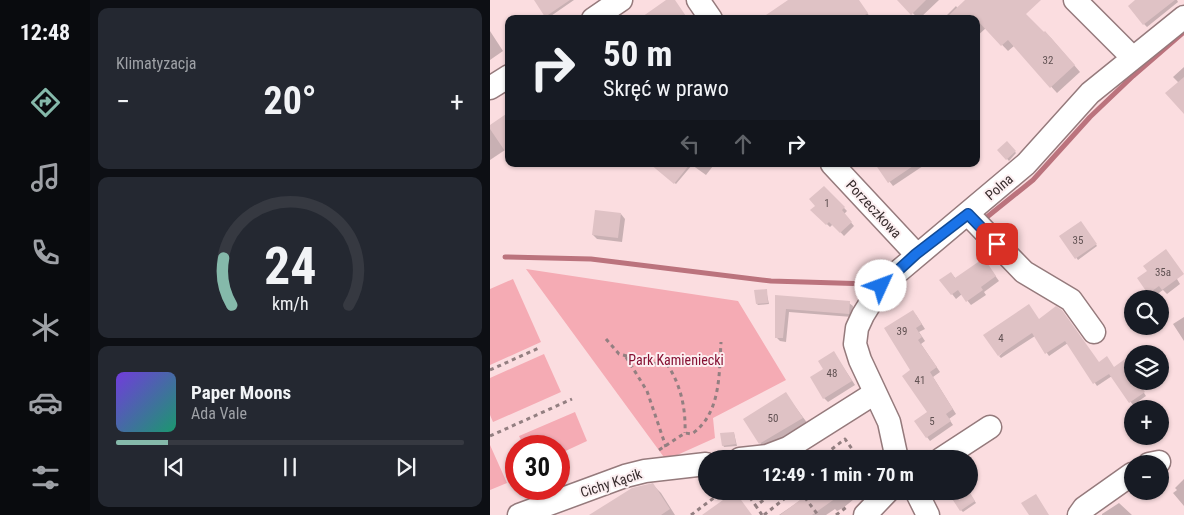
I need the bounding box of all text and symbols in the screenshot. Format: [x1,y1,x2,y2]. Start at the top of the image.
text: 12:48 [20,20,70,45]
text: 50 m [603,34,672,75]
icon: right [520,35,585,100]
text: Klimatyzacja [116,54,197,73]
house number: 32 [1043,54,1053,67]
text: Skręć w prawo [603,76,729,101]
text: 20° [263,79,317,123]
icon: directions [28,85,63,120]
text: − [116,85,130,118]
text: + [450,85,464,118]
icon: left [676,130,704,158]
icon: ahead [729,130,757,158]
icon: right [782,130,810,158]
icon: music [28,160,63,195]
street label: Polna [982,171,1016,203]
street label: Porzeczkowa [843,177,905,241]
house number: 1 [824,197,830,210]
pin [976,223,1018,265]
icon: arrive [983,230,1011,258]
house number: 35 [1073,234,1083,247]
icon: phone [28,235,63,270]
text: 24 [264,236,316,297]
position arrow [854,259,906,311]
house number: 35a [1155,266,1171,279]
map controls [1124,290,1169,500]
button: search [1124,290,1169,335]
text: km/h [272,293,308,314]
icon: climate [28,310,63,345]
house number: 39 [897,325,907,338]
house number: 4 [998,332,1004,345]
button: layers [1124,345,1169,390]
park label: Park Kamieniecki [628,352,724,368]
house number: 48 [827,367,837,380]
house number: 41 [915,374,925,387]
text: Paper Moons [191,381,291,404]
icon: car [28,385,63,420]
button: + [1124,400,1169,445]
text: Ada Vale [191,404,247,423]
house number: 50 [768,412,778,425]
house number: 5 [929,415,935,428]
speed limit sign: 30 [505,435,570,500]
icon: previous [160,453,188,481]
icon: pause [276,453,304,481]
icon: next [392,453,420,481]
button: − [1124,455,1169,500]
icon: filters [28,460,63,495]
text: 12:49 · 1 min · 70 m [762,463,914,486]
street label: Cichy Kącik [578,465,644,500]

